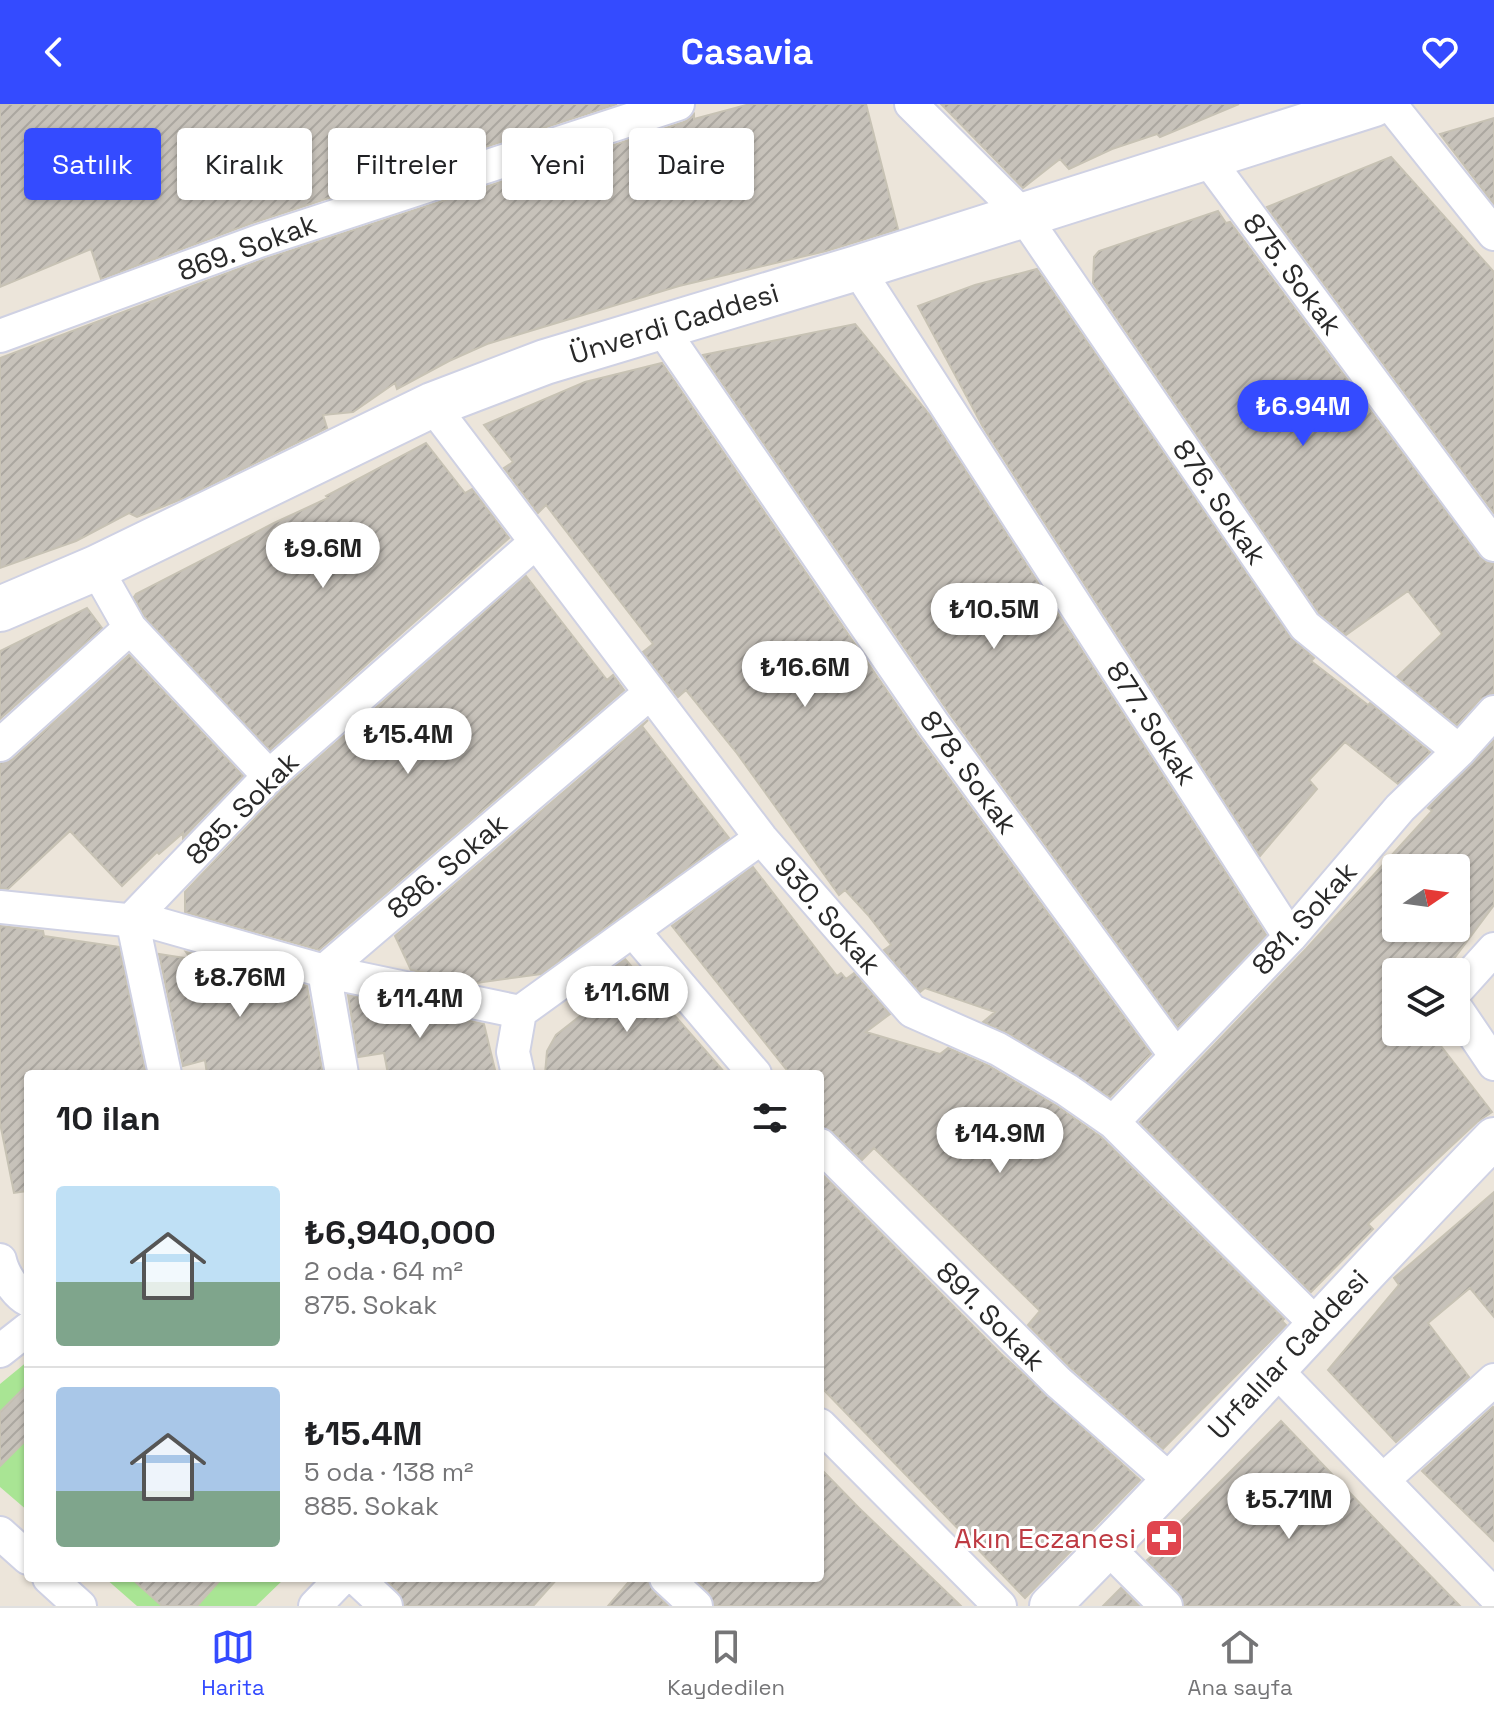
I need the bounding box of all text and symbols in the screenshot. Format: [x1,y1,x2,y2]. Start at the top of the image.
text: Casavia [681,29,813,75]
icon: back [32,30,76,74]
icon: heart [1418,30,1462,74]
chip: Satılık [24,128,161,200]
chip: Kiralık [177,128,312,200]
chip: Filtreler [328,128,486,200]
chip: Yeni [502,128,613,200]
chip: Daire [629,128,754,200]
street label: 869. Sokak [173,205,321,289]
street label: 875. Sokak [1235,206,1351,342]
street label: Ünverdi Caddesi [565,274,783,372]
pin: ₺6.94M [1238,380,1368,448]
text: ₺6.94M [1255,389,1351,423]
street label: 876. Sokak [1165,432,1275,572]
pin: ₺9.6M [267,522,379,590]
text: ₺9.6M [284,531,362,565]
pin: ₺10.5M [929,583,1059,651]
text: ₺10.5M [949,592,1039,626]
pin: ₺16.6M [740,641,870,709]
text: ₺16.6M [760,650,850,684]
street label: 877. Sokak [1099,654,1205,792]
street label: 878. Sokak [912,703,1026,841]
pin: ₺15.4M [343,708,473,776]
text: ₺15.4M [363,717,453,751]
street label: 885. Sokak [178,744,306,872]
street label: 886. Sokak [380,805,514,927]
street label: 930. Sokak [767,848,889,982]
street label: 881. Sokak [1244,854,1364,982]
north arrow [1382,854,1470,942]
map controls [1382,854,1470,1046]
pin: ₺8.76M [175,951,305,1019]
button: layers [1382,958,1470,1046]
text: ₺8.76M [194,960,286,994]
pin: ₺11.6M [562,966,692,1034]
pin: ₺11.4M [355,972,485,1040]
text: ₺11.6M [584,975,670,1009]
text: ₺11.4M [377,981,463,1015]
icon: filters [748,1096,792,1140]
text: 10 ilan [56,1097,161,1140]
pin: ₺14.9M [935,1107,1065,1175]
text: ₺14.9M [954,1116,1046,1150]
text: ₺6,940,000 [304,1211,496,1254]
icon: home [120,1218,216,1314]
text: 2 oda · 64 m² [304,1254,463,1288]
street label: 891. Sokak [929,1254,1053,1378]
street label: Urfalılar Caddesi [1200,1261,1376,1447]
text: 875. Sokak [304,1288,437,1322]
text: ₺15.4M [304,1412,423,1455]
icon: home [120,1419,216,1515]
text: 5 oda · 138 m² [304,1455,474,1489]
pin: ₺5.71M [1224,1473,1354,1541]
text: ₺5.71M [1245,1482,1333,1516]
text: 885. Sokak [304,1489,439,1523]
pharmacy icon: Akın Eczanesi [1143,1517,1185,1559]
place label: Akın Eczanesi [954,1520,1136,1556]
tab: Harita [201,1625,265,1701]
tab: Kaydedilen [667,1625,785,1701]
tab: Ana sayfa [1188,1625,1293,1701]

